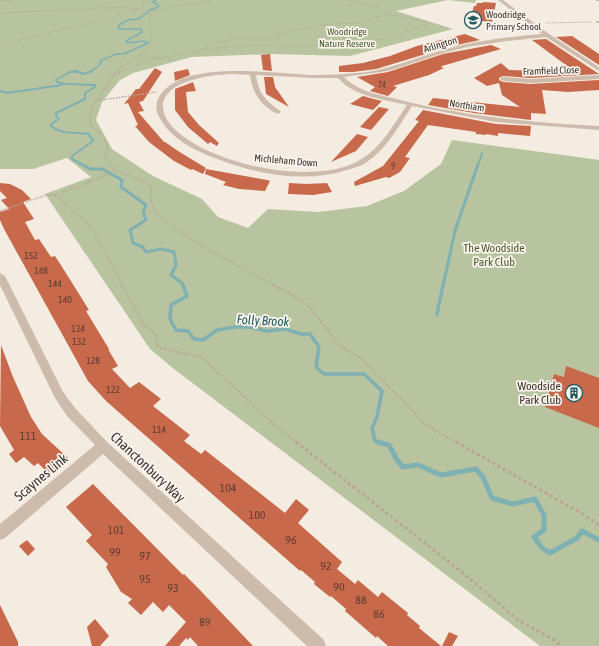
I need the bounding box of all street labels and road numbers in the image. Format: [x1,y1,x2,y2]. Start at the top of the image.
street label: Arlington [422,34,458,55]
street label: Framfield Close [523,64,580,77]
street label: Northiam [449,97,485,114]
street label: Michleham Down [254,152,318,169]
street label: Chanctonbury Way [107,428,189,506]
street label: Scaynes Link [11,450,71,504]

